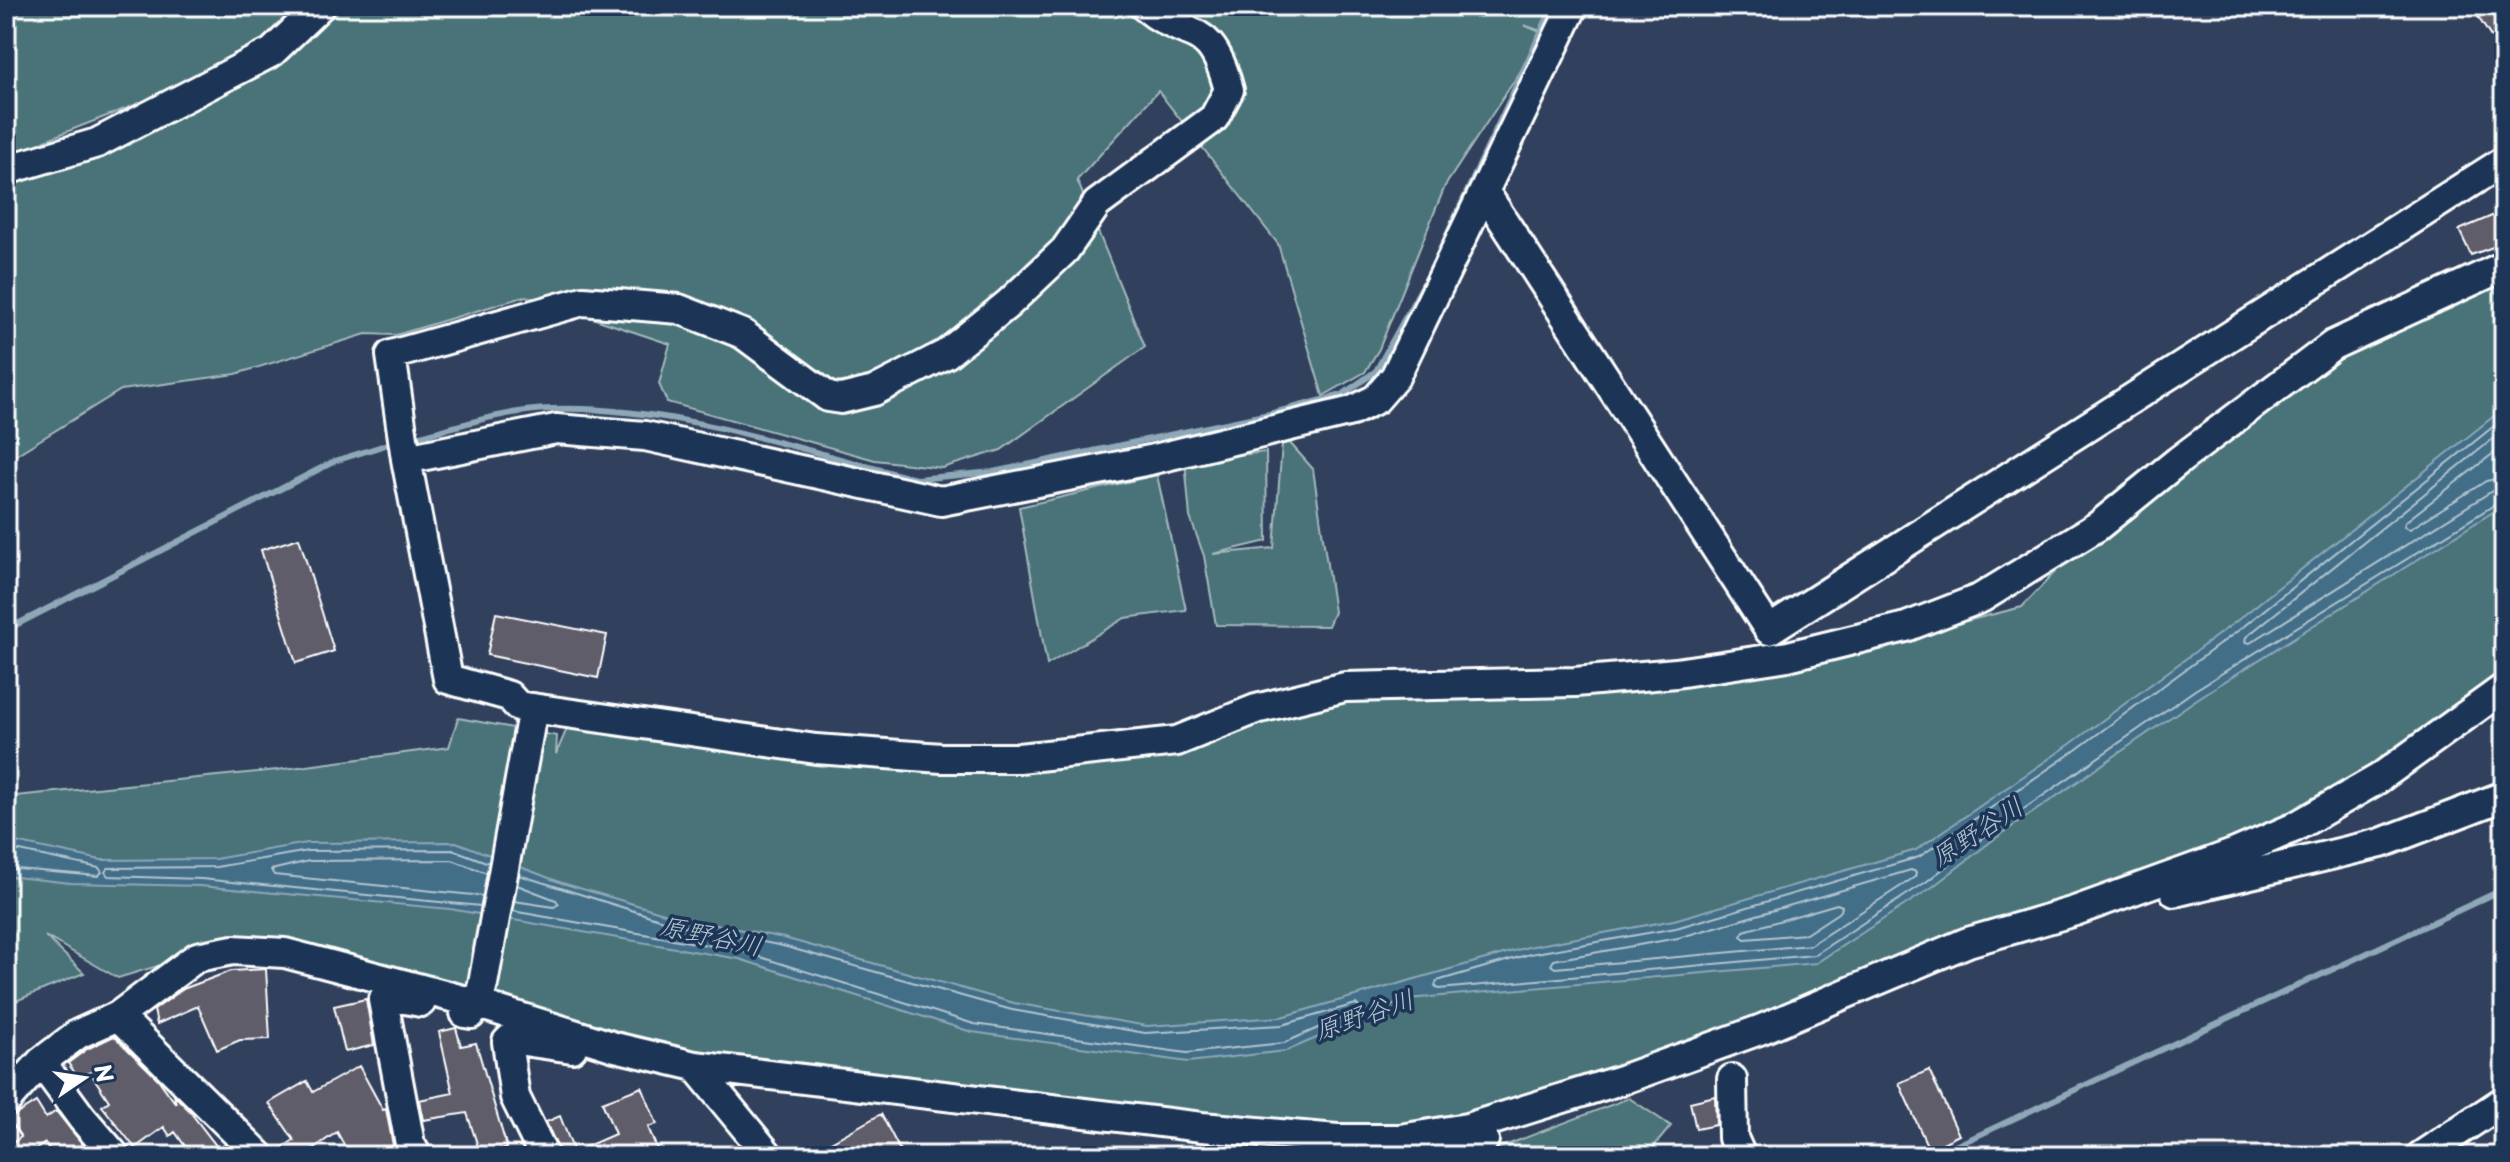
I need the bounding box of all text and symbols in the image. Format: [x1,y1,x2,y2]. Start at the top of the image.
water label: 原野谷川 [1922,786,2030,875]
water label: 原野谷川 [656,905,766,964]
water label: 原野谷川 [1308,978,1419,1049]
north arrow [44,1038,124,1118]
text: N [87,1061,123,1085]

